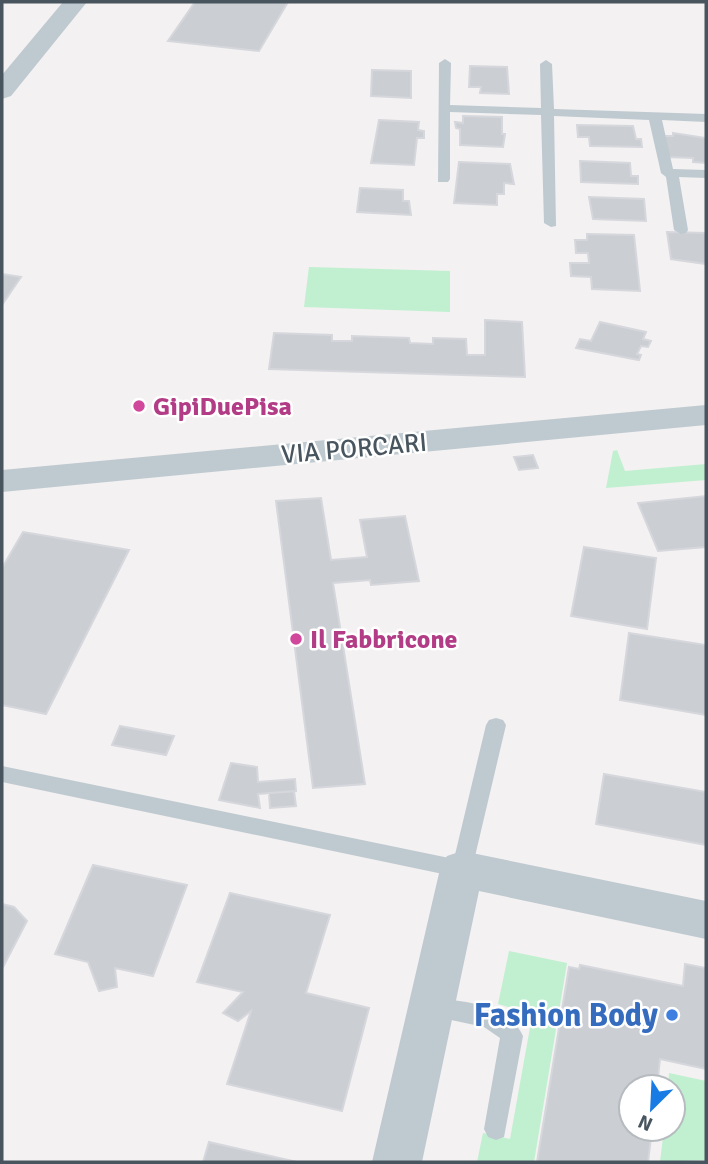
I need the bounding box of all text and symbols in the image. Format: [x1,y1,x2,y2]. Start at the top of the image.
place label: GipiDuePisa [153,391,292,423]
marker: GipiDuePisa [131,398,147,414]
street label: VIA PORCARI [280,427,428,471]
place label: Il Fabbricone [310,624,458,656]
marker: Il Fabbricone [288,631,304,647]
place label: Fashion Body [474,996,658,1035]
marker: Fashion Body [664,1007,680,1023]
north arrow [617,1073,687,1143]
text: N [635,1109,656,1136]

